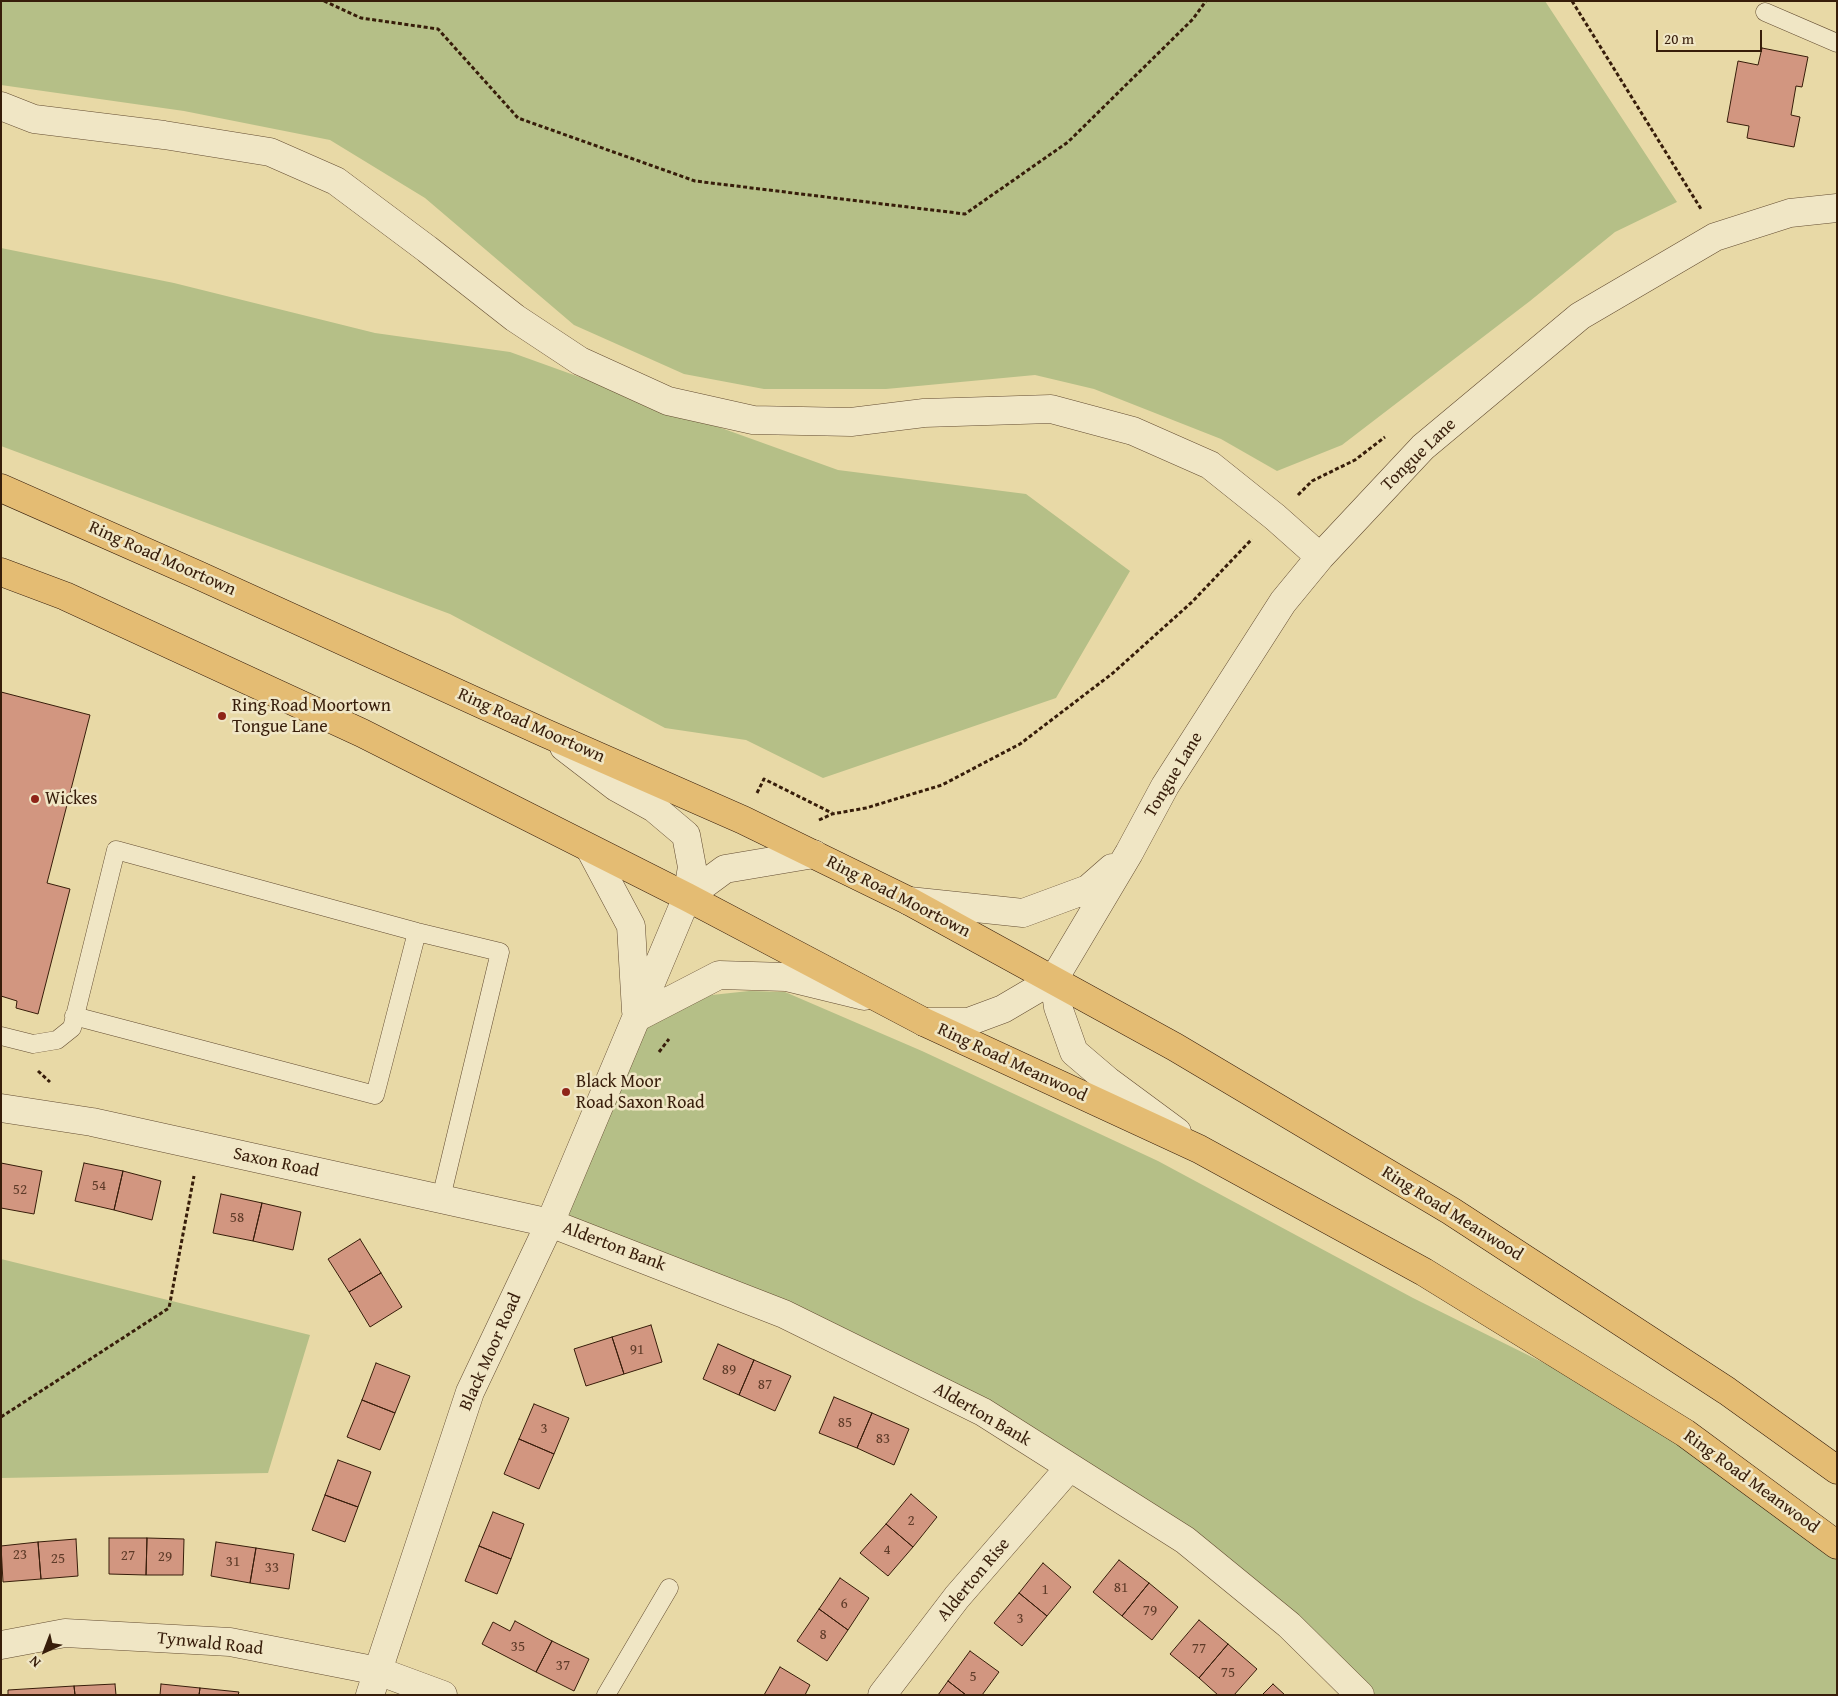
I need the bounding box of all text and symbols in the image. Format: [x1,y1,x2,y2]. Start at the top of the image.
scale bar [1658,20,1764,52]
text: 20 m [1664,28,1694,49]
street label: Tongue Lane [1377,414,1461,496]
street label: Ring Road Moortown [85,517,239,601]
street label: Ring Road Moortown [454,684,608,768]
place label: Ring Road Moortown Tongue Lane [232,695,391,738]
marker: Ring Road Moortown Tongue Lane [216,710,228,722]
street label: Tongue Lane [1140,728,1208,822]
place label: Wickes [45,788,97,810]
marker: Wickes [29,793,41,805]
street label: Ring Road Moortown [822,851,974,943]
street label: Ring Road Meanwood [934,1019,1090,1107]
place label: Black Moor Road Saxon Road [576,1071,705,1114]
marker: Black Moor Road Saxon Road [560,1086,572,1098]
street label: Saxon Road [231,1143,321,1183]
street label: Ring Road Meanwood [1377,1162,1527,1266]
house number: 54 [92,1177,106,1195]
house number: 52 [13,1181,27,1199]
house number: 58 [230,1209,244,1227]
street label: Alderton Bank [559,1217,669,1277]
street label: Black Moor Road [455,1290,527,1414]
house number: 91 [630,1341,644,1359]
house number: 89 [722,1361,736,1379]
house number: 87 [758,1376,772,1394]
street label: Alderton Bank [929,1378,1035,1452]
house number: 85 [838,1414,852,1432]
house number: 3 [540,1420,548,1438]
street label: Ring Road Meanwood [1679,1426,1823,1538]
house number: 83 [876,1430,890,1448]
house number: 2 [907,1512,915,1530]
street label: Alderton Rise [933,1534,1015,1626]
house number: 4 [883,1541,891,1559]
house number: 23 [13,1546,27,1564]
house number: 27 [121,1547,135,1565]
house number: 29 [158,1548,172,1566]
house number: 25 [51,1550,65,1568]
house number: 31 [226,1553,240,1571]
house number: 33 [265,1559,279,1577]
house number: 81 [1114,1579,1128,1597]
house number: 1 [1041,1581,1049,1599]
house number: 6 [840,1595,848,1613]
house number: 79 [1143,1602,1157,1620]
house number: 3 [1016,1610,1024,1628]
north arrow [20,1626,70,1676]
house number: 8 [819,1626,827,1644]
street label: Tynwald Road [156,1628,264,1660]
house number: 35 [511,1638,525,1656]
house number: 77 [1192,1640,1206,1658]
text: N [25,1651,45,1672]
house number: 37 [556,1657,570,1675]
house number: 75 [1221,1664,1235,1682]
house number: 5 [969,1668,977,1686]

